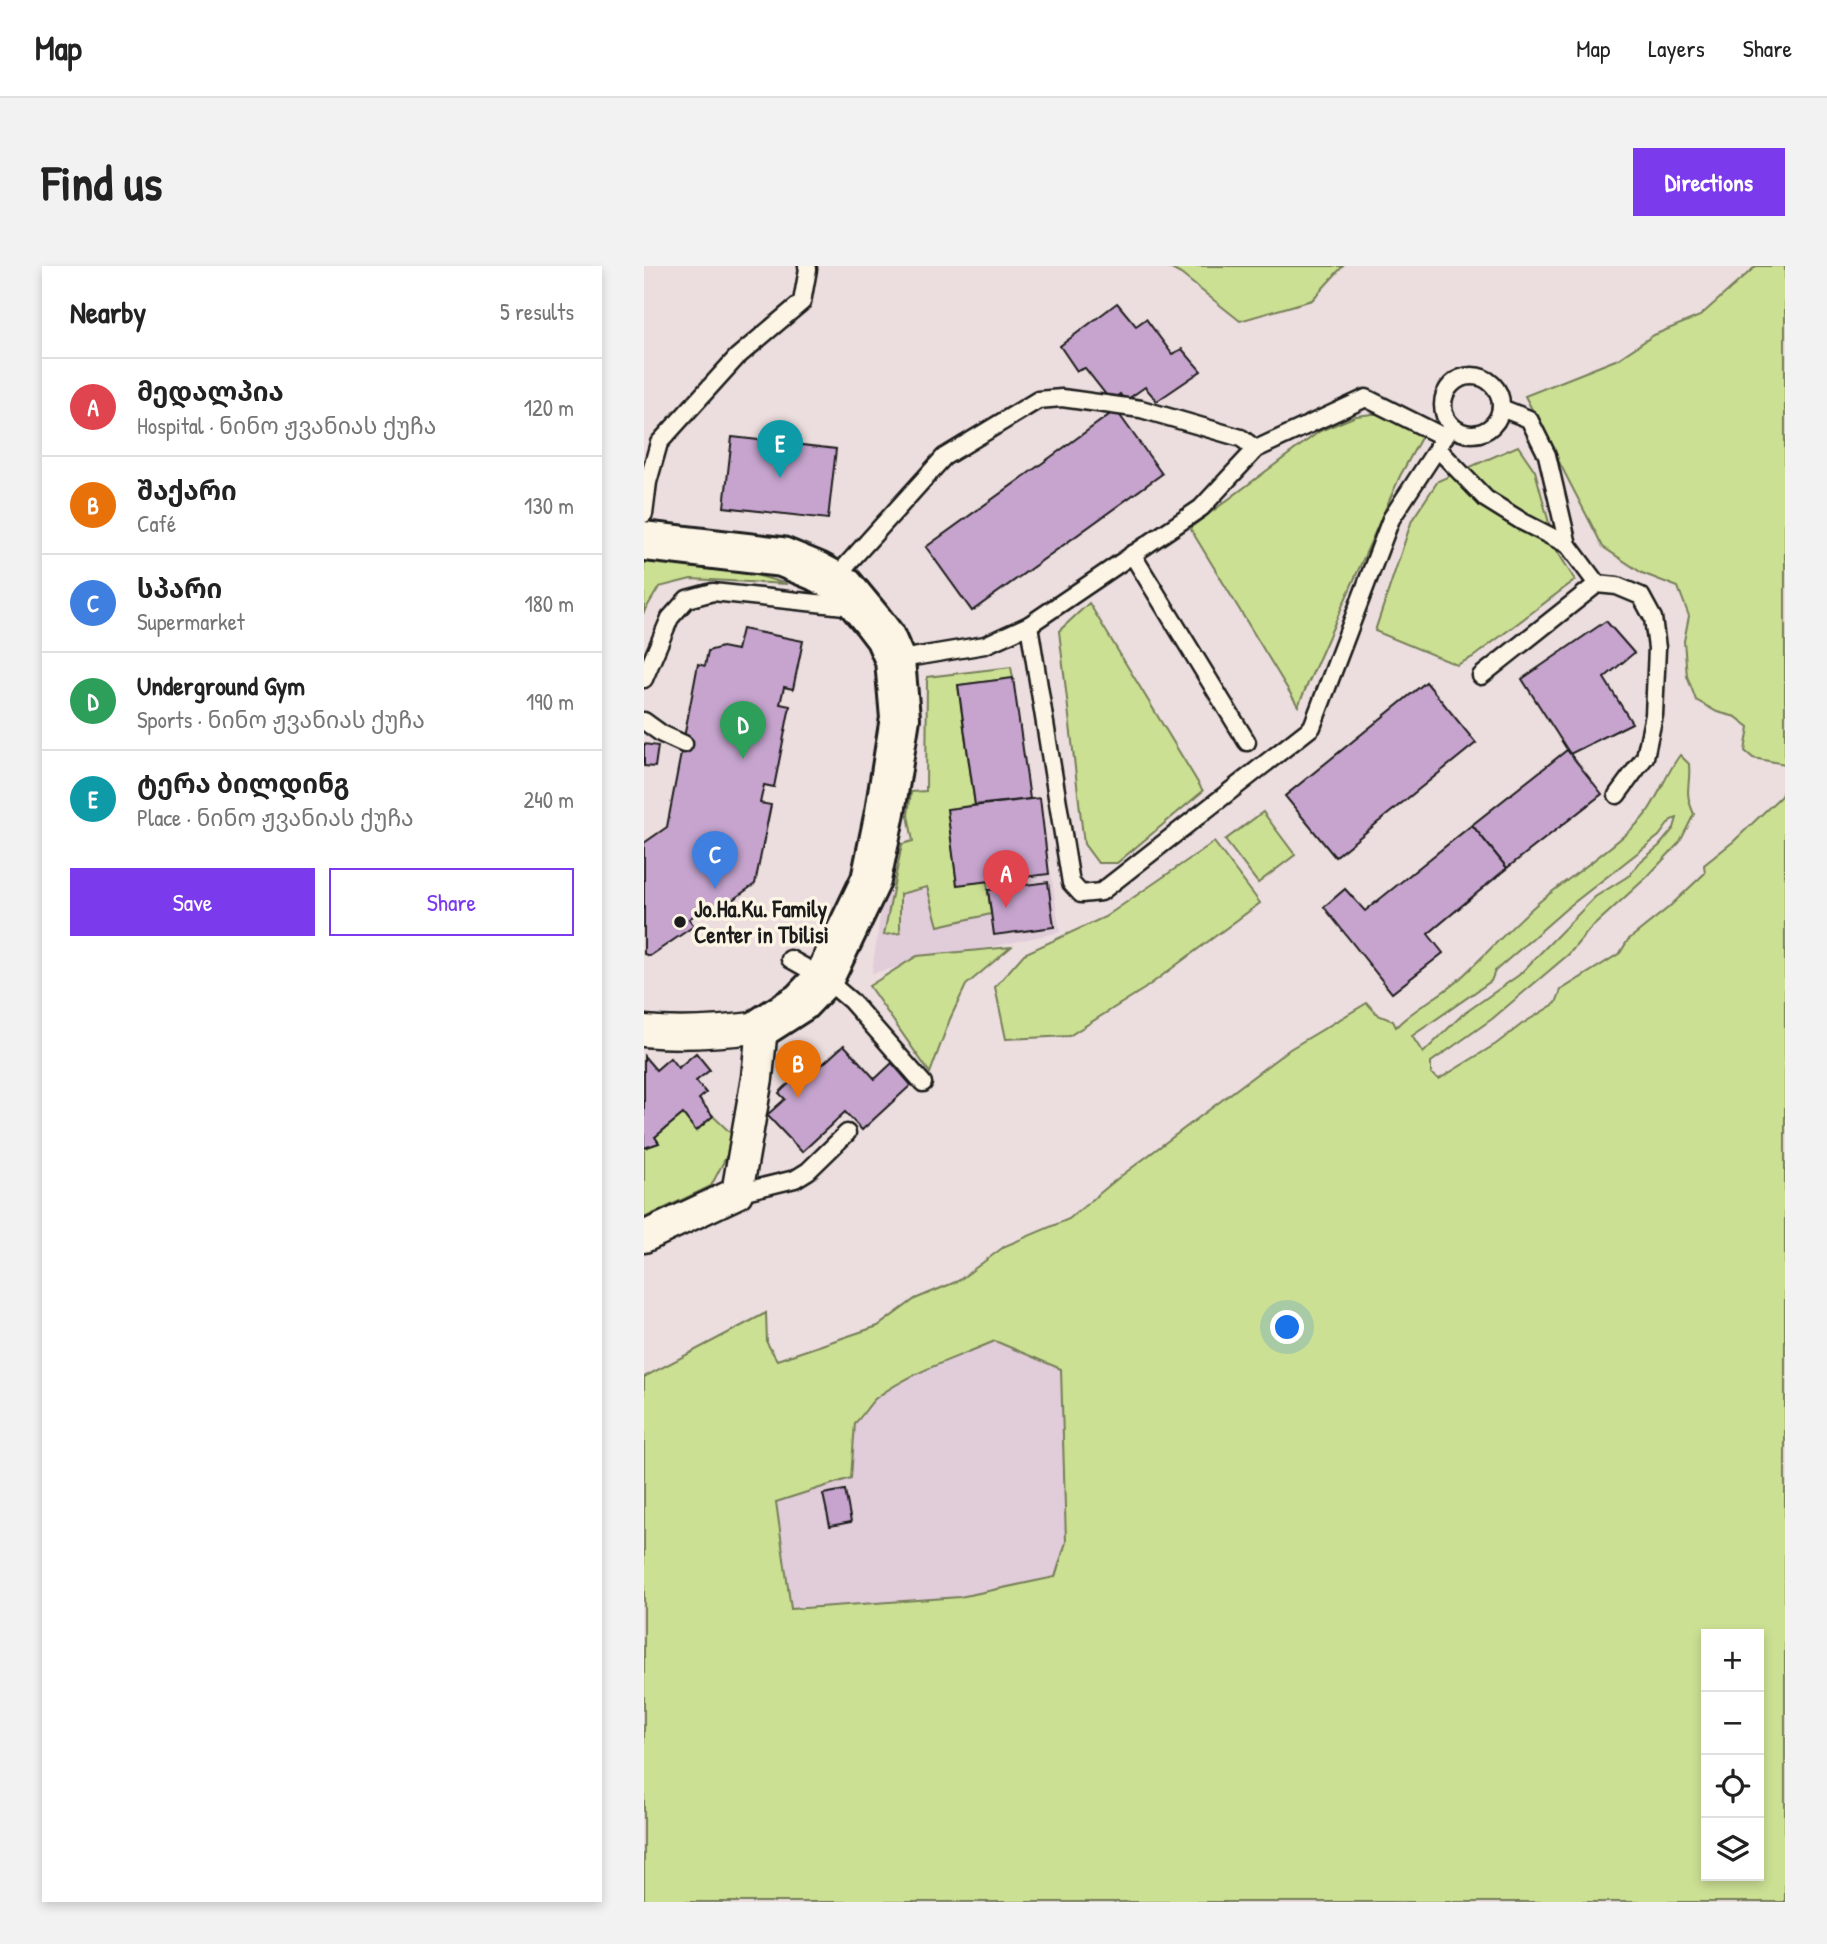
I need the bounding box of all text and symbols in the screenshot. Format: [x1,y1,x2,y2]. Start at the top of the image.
text: Map [35,26,82,70]
text: Map [1576,32,1610,64]
text: Layers [1648,32,1705,64]
text: Share [1743,32,1792,64]
button: Directions [1633,148,1785,216]
text: Find us [42,149,162,215]
text: Nearby [70,292,146,332]
text: 5 results [500,296,574,327]
text: მედალპია [137,374,284,409]
text: A [87,392,99,423]
text: 120 m [524,392,574,423]
text: Hospital · ნინო ჟვანიას ქუჩა [137,410,436,441]
pin: E [757,420,803,478]
text: შაქარი [137,473,237,508]
text: B [87,490,99,521]
text: 130 m [524,490,574,521]
text: Café [137,508,176,539]
text: სპარი [137,571,222,606]
text: C [87,588,99,619]
text: 180 m [524,588,574,619]
text: Supermarket [137,606,245,637]
text: Underground Gym [137,668,305,703]
text: D [88,686,98,717]
text: 190 m [526,686,574,717]
pin: D [720,701,766,759]
text: Sports · ნინო ჟვანიას ქუჩა [137,704,425,735]
text: ტერა ბილდინგ [137,766,349,801]
text: E [88,784,98,815]
text: 240 m [523,784,574,815]
text: Place · ნინო ჟვანიას ქუჩა [137,802,414,833]
pin: C [692,831,738,889]
pin: A [983,850,1029,908]
button: Save [70,868,315,936]
button: Share [329,868,574,936]
place label: Jo.Ha.Ku. Family Center in Tbilisi [694,893,829,950]
marker: Jo.Ha.Ku. Family Center in Tbilisi [672,914,688,930]
pin: B [775,1040,821,1098]
your location [1270,1310,1304,1344]
map controls [1701,1629,1764,1881]
button: + [1701,1629,1764,1692]
button: − [1701,1692,1764,1755]
button: locate [1701,1755,1764,1818]
button: layers [1701,1818,1764,1881]

